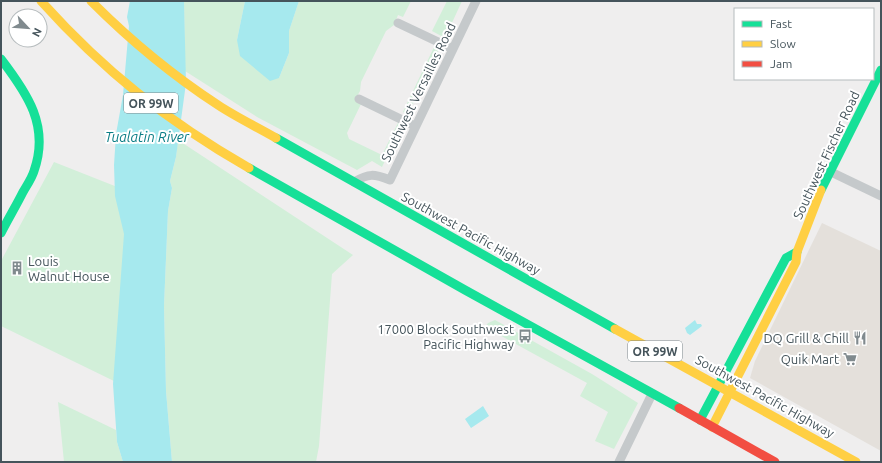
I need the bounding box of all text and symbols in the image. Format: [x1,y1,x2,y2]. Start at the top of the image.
north arrow [8,8,48,48]
legend [734,8,874,80]
text: Fast [770,17,792,30]
street label: Southwest Versailles Road [378,20,458,164]
text: N [30,26,44,39]
text: Slow [770,37,796,50]
text: Jam [770,57,792,70]
street label: Southwest Fischer Road [790,89,862,221]
road number: OR 99W [124,93,178,113]
water label: Tualatin River [105,129,190,145]
street label: Southwest Pacific Highway [399,189,543,277]
place label: Louis Walnut House [28,254,110,283]
building icon: Louis Walnut House [9,260,25,276]
place label: 17000 Block Southwest Pacific Highway [377,322,514,351]
bus stop icon: 17000 Block Southwest Pacific Highway [517,328,533,344]
restaurant icon: DQ Grill & Chill [852,330,868,346]
place label: DQ Grill & Chill [763,331,850,346]
road number: OR 99W [628,341,682,361]
supermarket icon: Quik Mart [842,351,858,367]
street label: Southwest Pacific Highway [693,352,837,440]
place label: Quik Mart [781,352,839,367]

